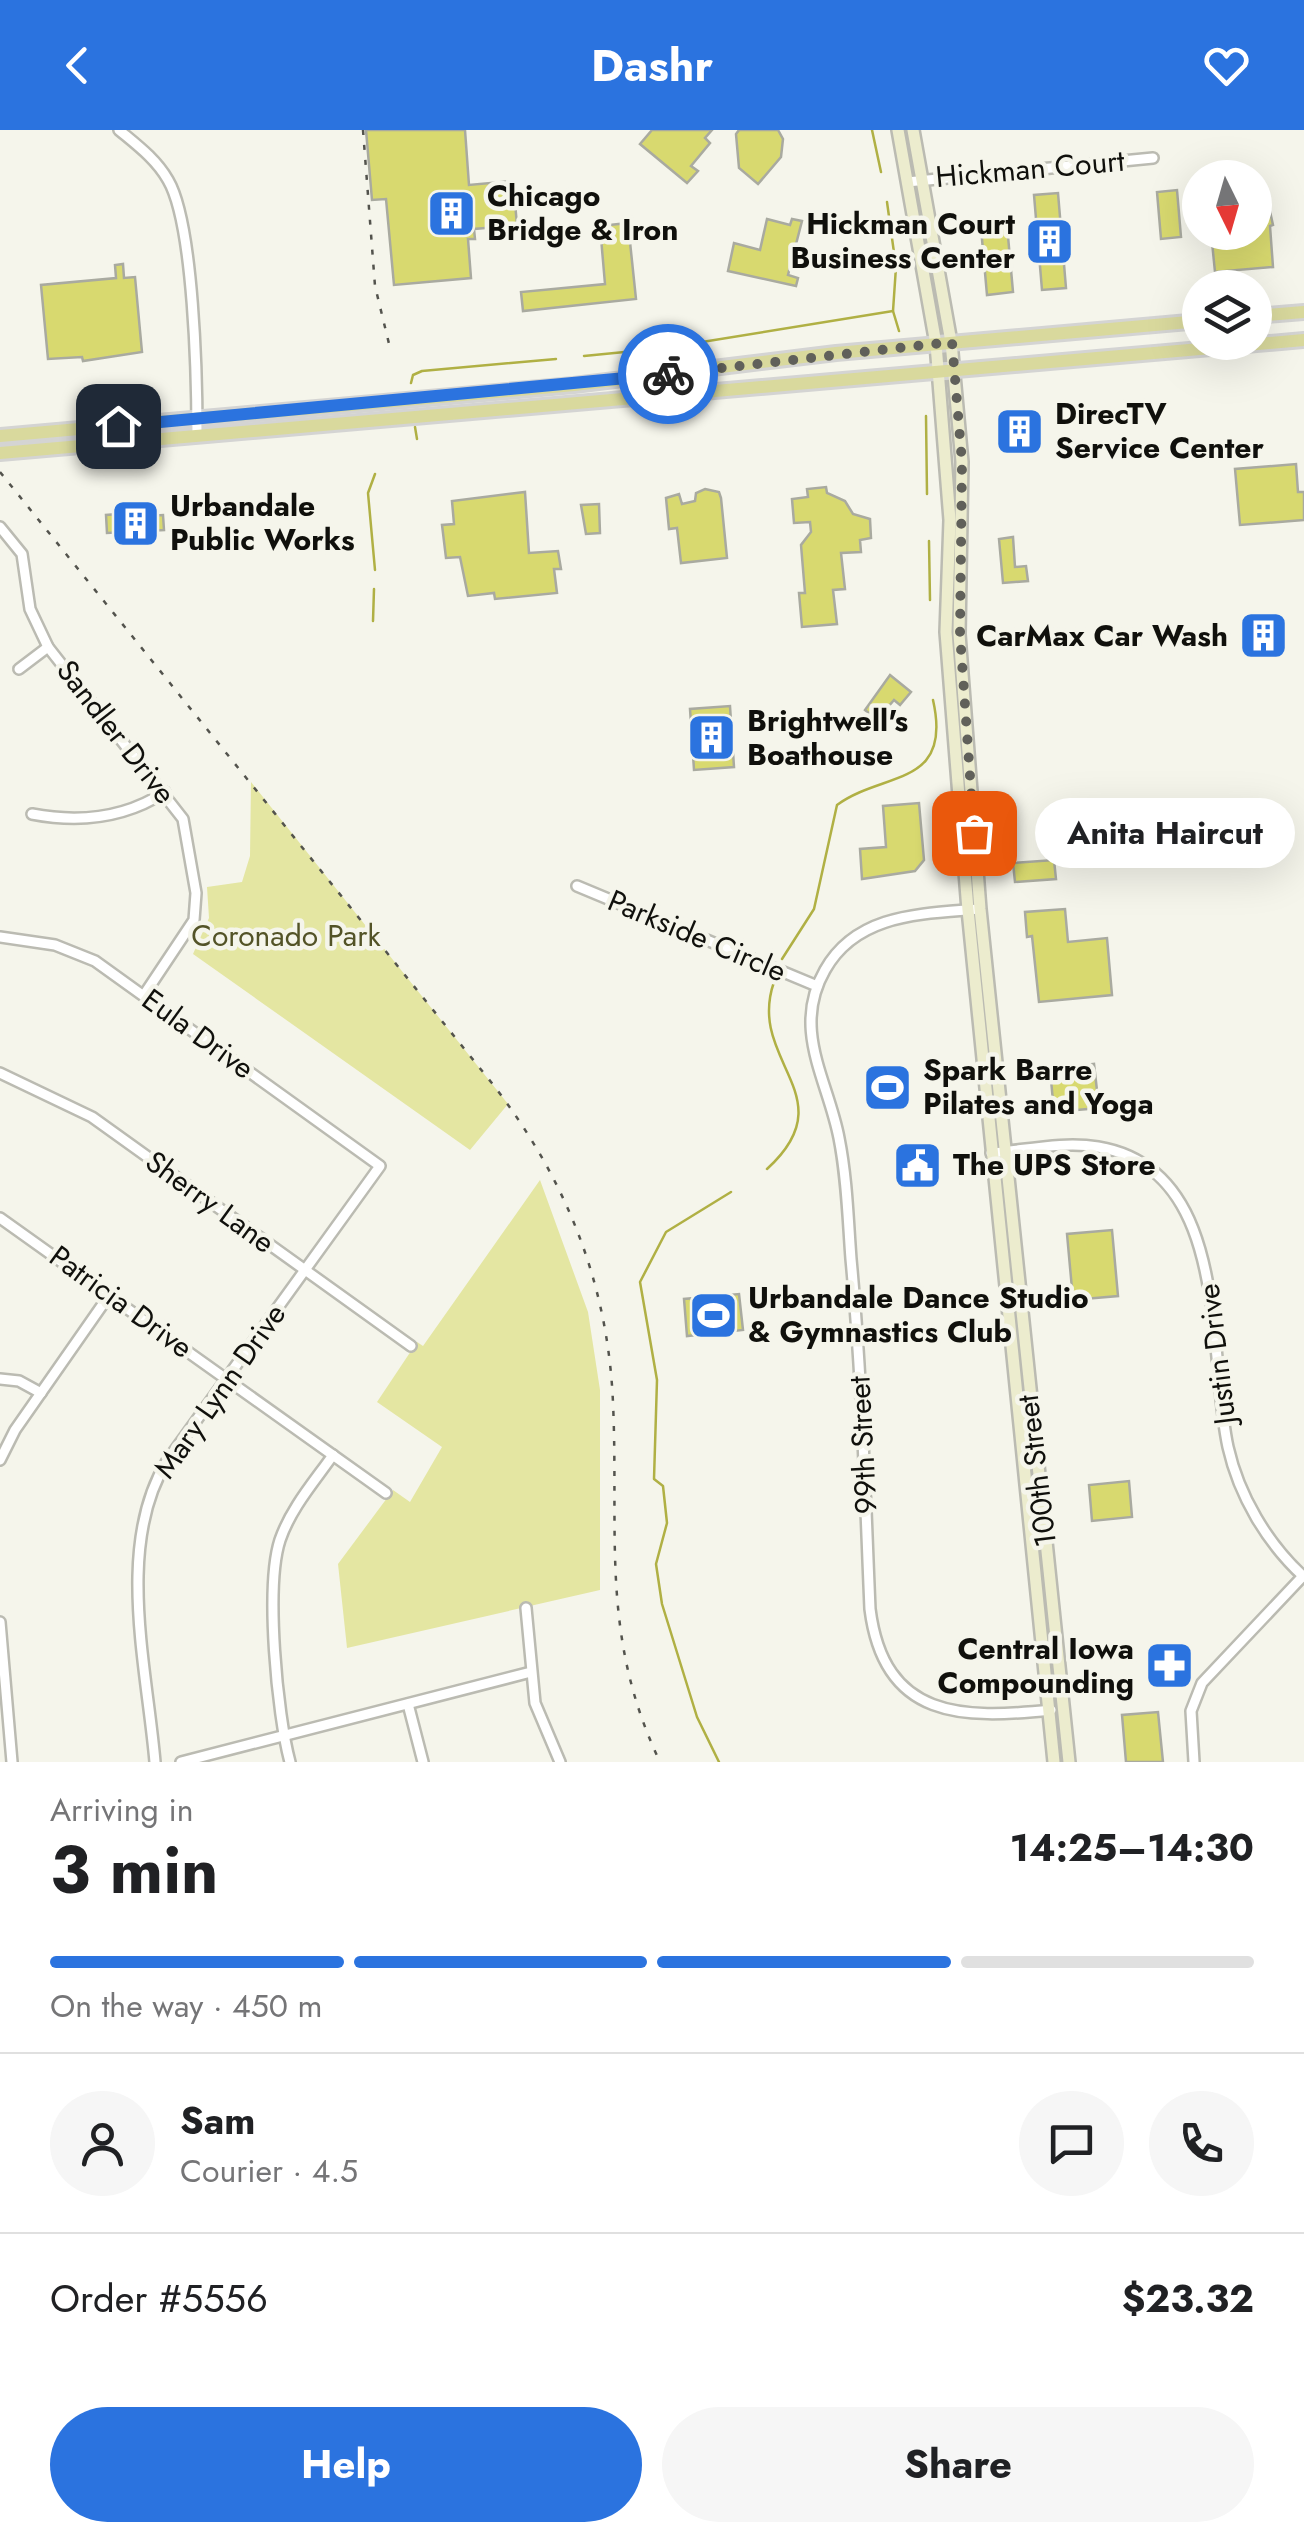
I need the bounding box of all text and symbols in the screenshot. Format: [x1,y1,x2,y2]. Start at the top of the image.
text: Dashr [591,33,713,98]
icon: back [50,38,105,93]
icon: heart [1199,38,1254,93]
street label: Hickman Court [934,139,1127,198]
north arrow [1182,160,1272,250]
map controls [1182,160,1272,360]
place label: Chicago Bridge & Iron [487,174,679,251]
building icon: Chicago Bridge & Iron [426,187,478,239]
place label: Hickman Court Business Center [791,202,1016,279]
building icon: Hickman Court Business Center [1024,215,1076,267]
button: layers [1182,270,1272,360]
courier [618,324,718,424]
icon: bike [641,347,696,402]
pin [76,384,161,469]
place label: DirecTV Service Center [1055,392,1264,469]
icon: home [91,399,146,454]
building icon: DirecTV Service Center [994,405,1046,457]
place label: Urbandale Public Works [170,484,355,561]
building icon: Urbandale Public Works [109,497,161,549]
building icon: CarMax Car Wash [1237,610,1289,662]
place label: CarMax Car Wash [976,614,1228,657]
street label: Sandler Drive [46,651,186,813]
place label: Brightwell's Boathouse [747,699,908,776]
building icon: Brightwell's Boathouse [686,712,738,764]
pin [932,791,1017,876]
callout: Anita Haircut [1034,798,1294,868]
icon: bag [947,806,1002,861]
text: Anita Haircut [1067,810,1263,856]
street label: Parkside Circle [601,879,793,992]
park label: Coronado Park [191,914,381,957]
street label: Eula Drive [133,978,263,1089]
place label: Spark Barre Pilates and Yoga [923,1048,1154,1125]
sports icon: Spark Barre Pilates and Yoga [862,1061,914,1113]
public building icon: The UPS Store [892,1139,944,1191]
street label: Sherry Lane [137,1140,284,1263]
place label: The UPS Store [953,1143,1156,1186]
street label: Patricia Drive [41,1235,202,1368]
place label: Urbandale Dance Studio & Gymnastics Club [748,1276,1089,1353]
street label: Justin Drive [1187,1281,1247,1431]
sports icon: Urbandale Dance Studio & Gymnastics Club [687,1289,739,1341]
street label: Mary Lynn Drive [143,1295,296,1487]
street label: 99th Street [837,1374,888,1515]
street label: 100th Street [1006,1392,1067,1550]
place label: Central Iowa Compounding [938,1627,1134,1704]
pharmacy icon: Central Iowa Compounding [1143,1640,1195,1692]
text: Arriving in [50,1787,194,1833]
text: 14:25–14:30 [1010,1820,1254,1875]
text: 3 min [50,1823,218,1917]
text: On the way · 450 m [50,1983,323,2029]
button: person [50,2091,155,2196]
button: chat [1019,2091,1124,2196]
button: phone [1149,2091,1254,2196]
text: Sam [180,2093,255,2148]
text: Courier · 4.5 [180,2148,358,2194]
text: Order #5556 [50,2271,268,2326]
text: $23.32 [1122,2271,1254,2326]
button: Help [50,2407,642,2522]
button: Share [662,2407,1254,2522]

